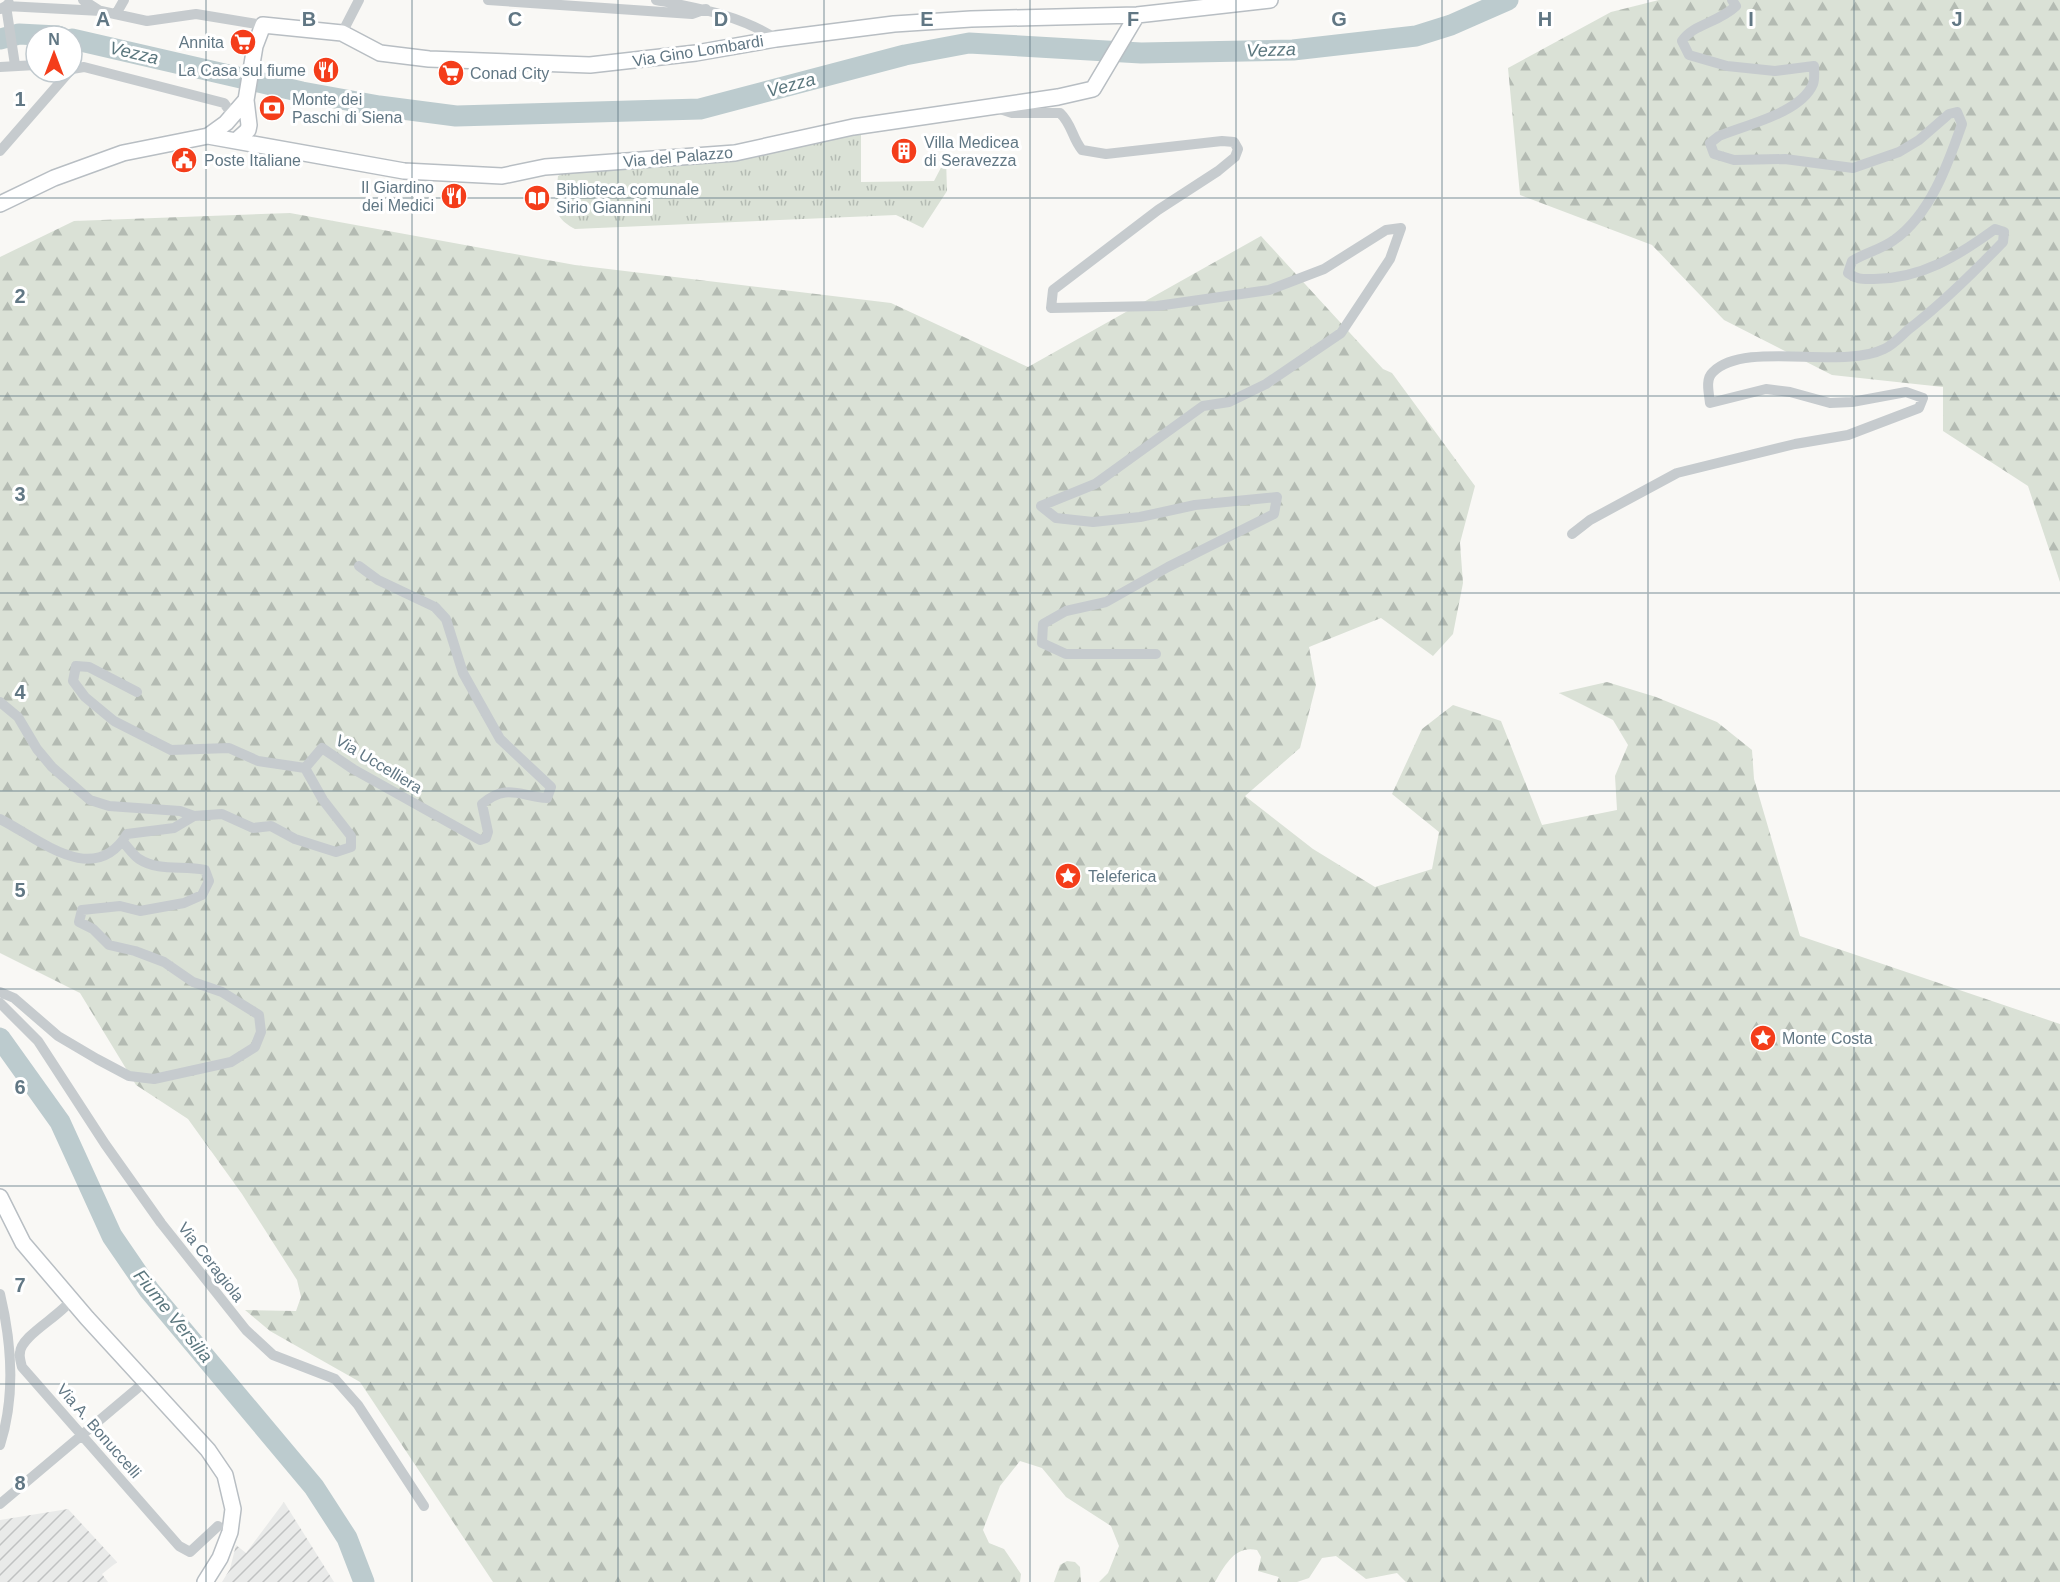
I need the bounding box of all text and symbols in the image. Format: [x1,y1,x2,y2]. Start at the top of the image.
text: A [96,8,110,30]
text: B [302,8,316,30]
text: C [508,8,522,30]
text: D [714,8,728,30]
text: E [920,8,934,30]
text: F [1127,8,1139,30]
text: G [1331,8,1347,30]
text: H [1538,8,1552,30]
text: I [1748,8,1754,30]
text: J [1951,8,1963,30]
north arrow [24,24,84,84]
supermarket icon: Annita [228,27,258,57]
text: N [48,31,60,48]
street label: Via Gino Lombardi [631,32,765,70]
place label: Annita [179,34,224,51]
water label: Vezza [108,38,160,68]
water label: Vezza [1246,39,1296,61]
restaurant icon: La Casa sul fiume [311,55,341,85]
supermarket icon: Conad City [436,58,466,88]
place label: La Casa sul fiume [178,62,306,79]
place label: Conad City [470,65,549,82]
water label: Vezza [765,69,817,101]
text: 1 [14,88,26,110]
place label: Monte dei Paschi di Siena [292,91,402,126]
bank icon: Monte dei Paschi di Siena [257,93,287,123]
place label: Villa Medicea di Seravezza [924,134,1019,169]
building icon: Villa Medicea di Seravezza [889,136,919,166]
street label: Via del Palazzo [622,144,734,170]
public building icon: Poste Italiane [169,145,199,175]
place label: Poste Italiane [204,152,301,169]
place label: Il Giardino dei Medici [361,179,434,214]
restaurant icon: Il Giardino dei Medici [439,181,469,211]
place label: Biblioteca comunale Sirio Giannini [556,181,699,216]
library icon: Biblioteca comunale Sirio Giannini [522,183,552,213]
text: 2 [14,285,26,307]
text: 3 [14,483,26,505]
text: 4 [14,681,26,703]
street label: Via Uccelliera [333,732,425,796]
place icon: Teleferica [1053,861,1083,891]
place label: Teleferica [1088,868,1157,885]
text: 5 [14,879,26,901]
place icon: Monte Costa [1748,1023,1778,1053]
place label: Monte Costa [1782,1030,1873,1047]
text: 6 [14,1076,26,1098]
street label: Via Ceragiola [175,1219,247,1305]
water label: Fiume Versilia [130,1266,216,1366]
text: 7 [14,1274,26,1296]
street label: Via A. Bonuccelli [54,1381,144,1481]
text: 8 [14,1472,26,1494]

